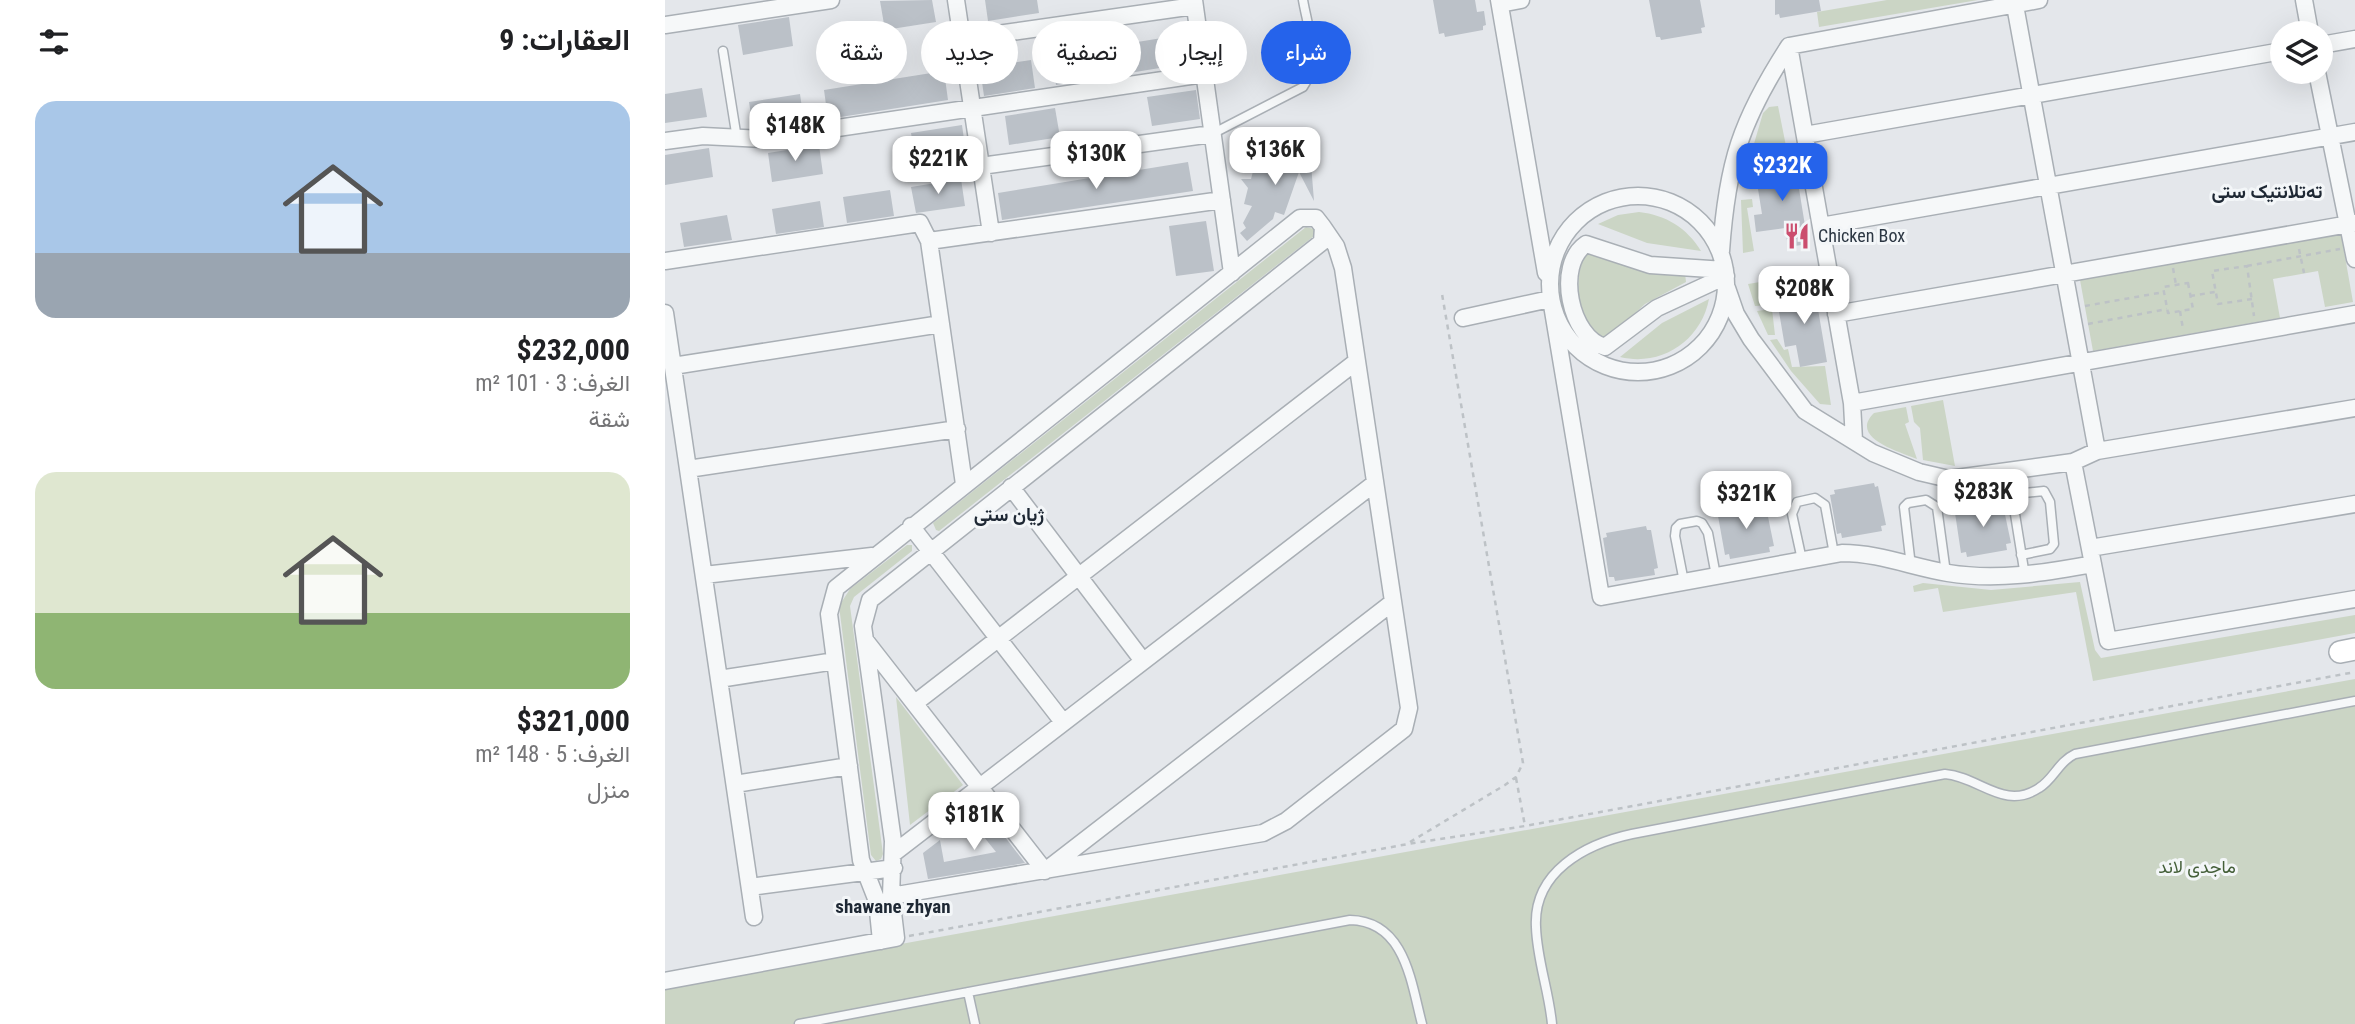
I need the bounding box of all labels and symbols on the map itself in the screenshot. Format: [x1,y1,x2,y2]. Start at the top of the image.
pin: $148K [746,104,844,163]
pin: $136K [1226,128,1324,187]
pin: $130K [1047,132,1145,191]
pin: $221K [889,136,987,196]
pin: $232K [1733,144,1831,203]
district label: تەتلانتیک ستی [2212,180,2322,203]
restaurant icon: Chicken Box [1782,221,1812,251]
place label: Chicken Box [1818,225,1905,246]
pin: $208K [1755,266,1853,326]
pin: $283K [1934,470,2032,529]
pin: $321K [1697,472,1795,531]
district label: ژیان ستی [974,503,1044,527]
pin: $181K [925,792,1023,852]
park label: ماجدی لاند [2158,856,2236,878]
district label: shawane zhyan [835,895,951,918]

